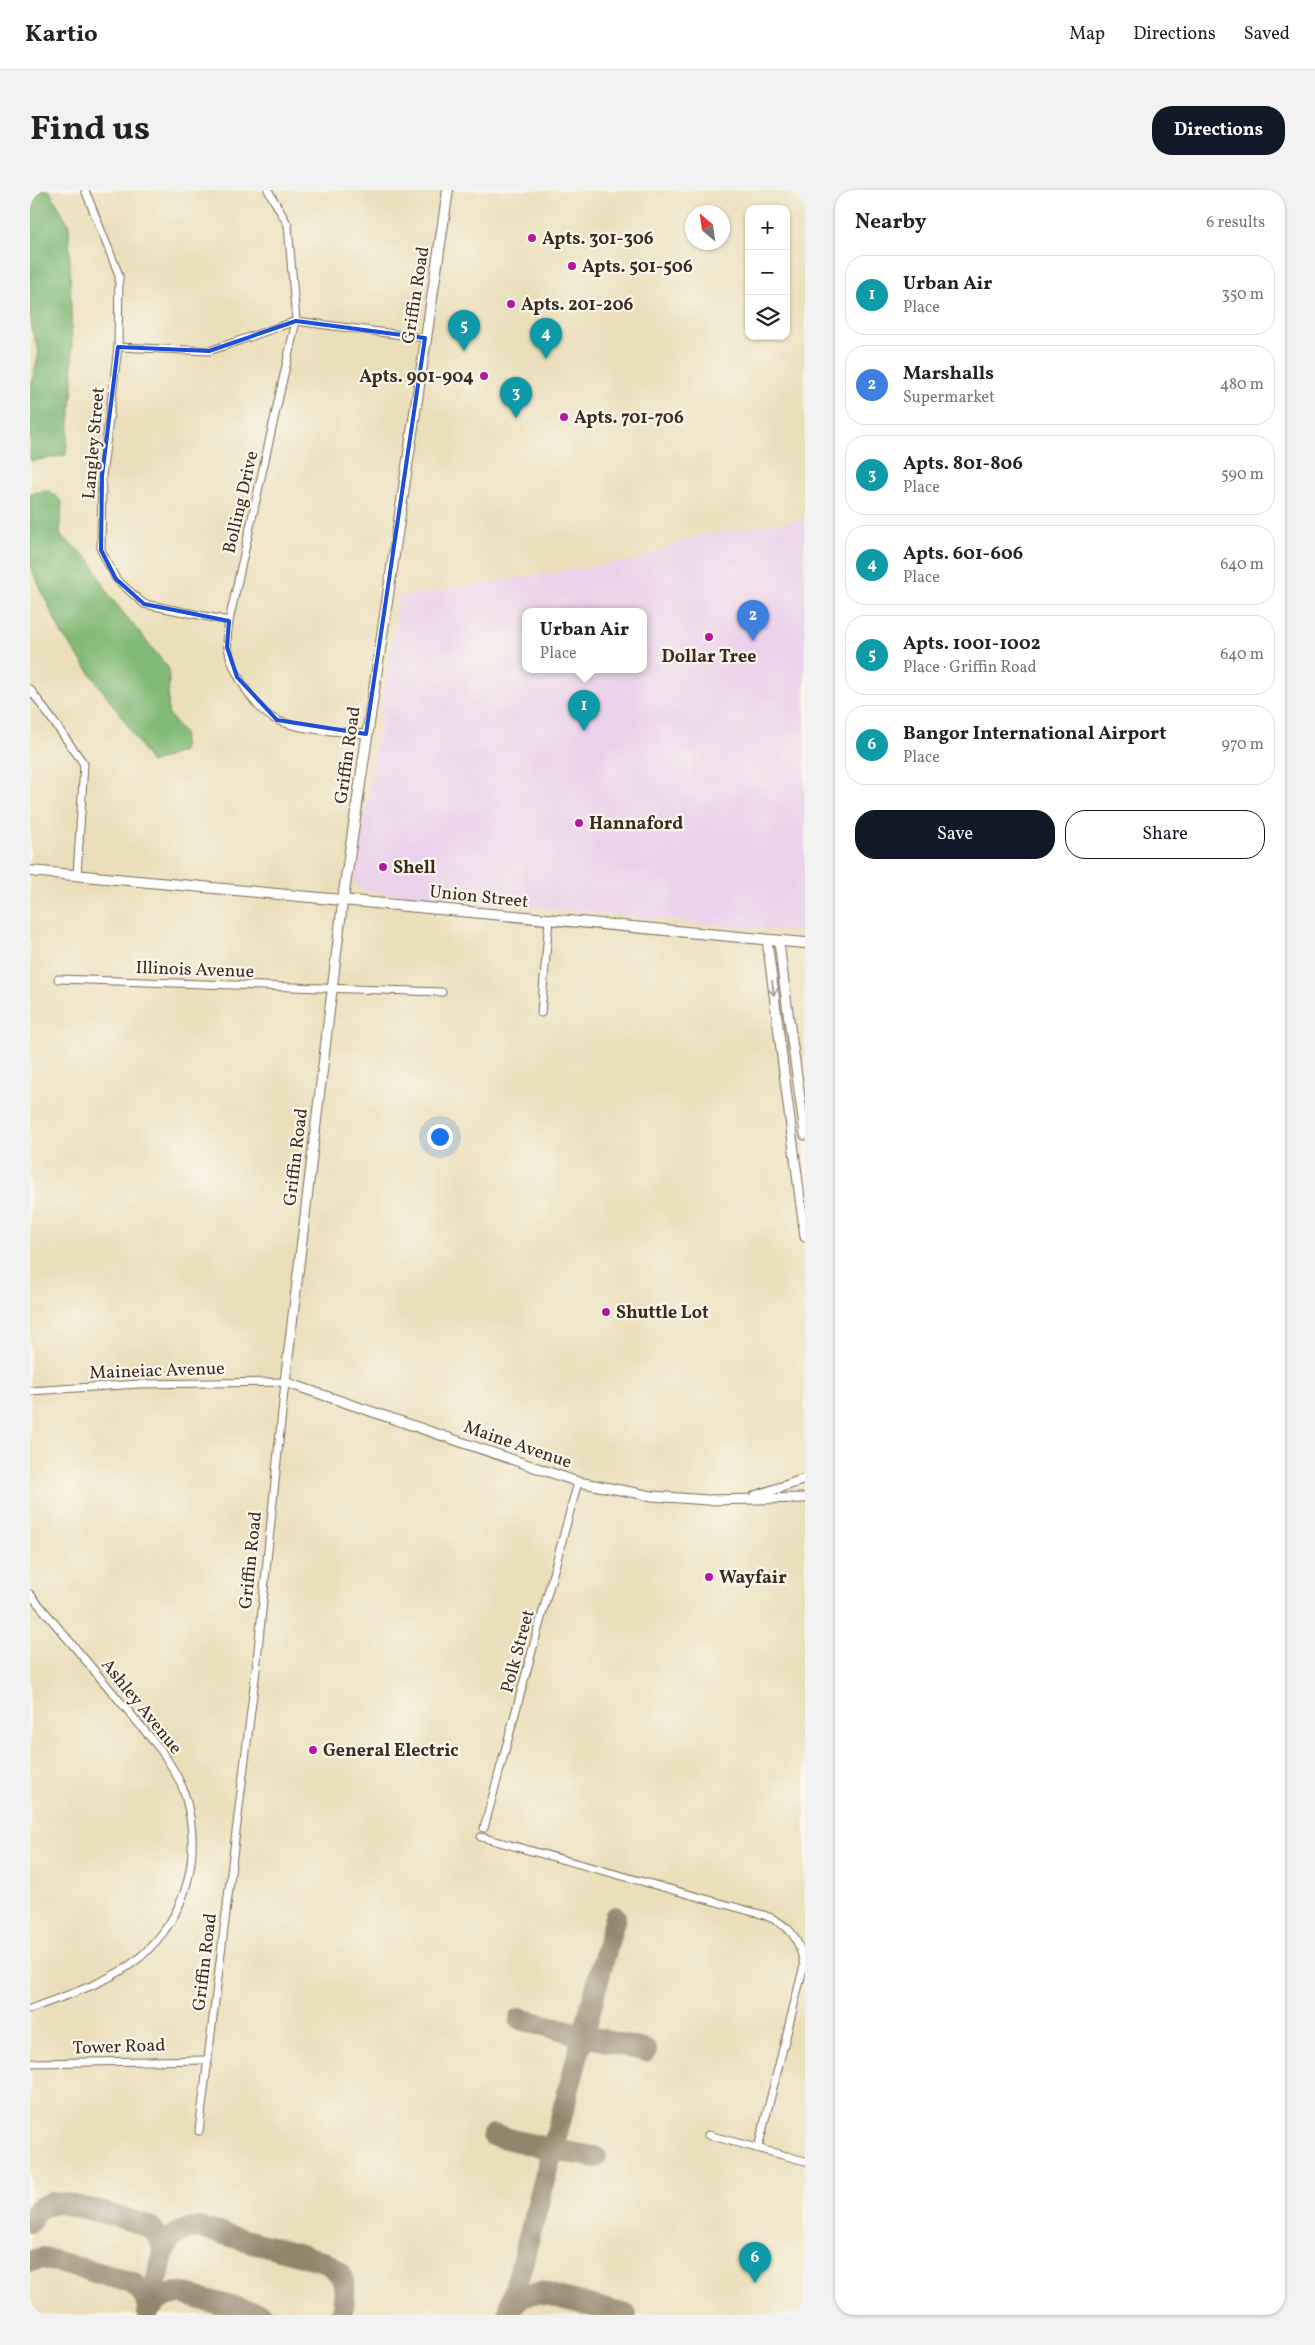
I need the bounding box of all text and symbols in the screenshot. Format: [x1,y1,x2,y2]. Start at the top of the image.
text: Kartio [25,18,98,52]
text: Map [1069,22,1105,47]
text: Directions [1133,22,1216,47]
text: Saved [1244,22,1290,47]
text: Find us [30,106,150,154]
button: Directions [1152,106,1285,155]
north arrow [685,205,730,250]
map controls [745,205,790,340]
button: + [745,205,790,250]
text: Nearby [855,208,926,237]
text: 6 results [1206,212,1265,234]
place label: Apts. 301-306 [542,227,654,252]
marker: Apts. 301-306 [526,232,538,244]
street label: Griffin Road [396,245,437,346]
button: − [745,250,790,295]
place label: Apts. 501-506 [582,255,693,280]
marker: Apts. 501-506 [566,260,578,272]
text: Urban Air [903,271,992,297]
text: 1 [869,284,875,306]
text: 350 m [1221,284,1264,306]
place label: Apts. 201-206 [521,293,634,318]
button: layers [745,295,790,340]
text: Place [903,297,940,319]
marker: Apts. 201-206 [505,298,517,310]
pin: 5 [448,310,480,351]
pin: 4 [530,318,562,359]
text: Marshalls [903,361,994,387]
place label: Apts. 901-904 [359,365,474,390]
marker: Apts. 901-904 [478,370,490,382]
text: 2 [868,374,876,396]
text: 480 m [1220,374,1264,396]
pin: 3 [500,377,532,418]
street label: Langley Street [77,386,112,500]
text: Supermarket [903,387,995,409]
place label: Apts. 701-706 [574,406,684,431]
marker: Apts. 701-706 [558,411,570,423]
street label: Bolling Drive [218,449,265,556]
text: Apts. 801-806 [903,451,1023,477]
text: 3 [868,464,876,486]
text: 590 m [1221,464,1264,486]
text: Place [903,477,940,499]
text: Apts. 601-606 [903,541,1023,567]
text: 4 [867,554,877,576]
text: 640 m [1220,554,1264,576]
text: Place [903,567,940,589]
pin: 2 [737,600,769,641]
popup [522,608,647,673]
text: Urban Air [540,617,629,643]
marker: Dollar Tree [703,631,715,643]
text: Apts. 1001-1002 [903,631,1041,657]
text: Place [540,643,577,665]
text: 5 [868,644,876,666]
text: 640 m [1220,644,1264,666]
place label: Dollar Tree [662,645,756,670]
text: Place · Griffin Road [903,657,1037,679]
pin: 1 [568,690,600,731]
street label: Griffin Road [329,705,368,806]
text: Bangor International Airport [903,721,1166,747]
text: 6 [868,734,876,756]
text: 970 m [1222,734,1264,756]
text: Place [903,747,940,769]
button: Save [855,810,1055,859]
button: Share [1065,810,1265,859]
place label: Hannaford [589,812,683,837]
marker: Hannaford [573,817,585,829]
place label: Shell [393,856,436,881]
marker: Shell [377,861,389,873]
street label: Union Street [428,880,530,915]
street label: Illinois Avenue [135,956,255,985]
one-way arrow [768,980,778,996]
street label: Griffin Road [278,1107,315,1207]
your location [427,1124,453,1150]
place label: Shuttle Lot [616,1301,709,1326]
marker: Shuttle Lot [600,1306,612,1318]
street label: Maineiac Avenue [89,1357,225,1386]
street label: Maine Avenue [460,1415,575,1476]
street label: Griffin Road [234,1510,269,1610]
place label: Wayfair [719,1566,787,1591]
marker: Wayfair [703,1571,715,1583]
street label: Polk Street [495,1607,542,1696]
street label: Ashley Avenue [94,1654,187,1760]
place label: General Electric [323,1739,459,1764]
marker: General Electric [307,1744,319,1756]
street label: Griffin Road [187,1912,224,2012]
street label: Tower Road [72,2033,166,2062]
pin: 6 [739,2242,771,2283]

